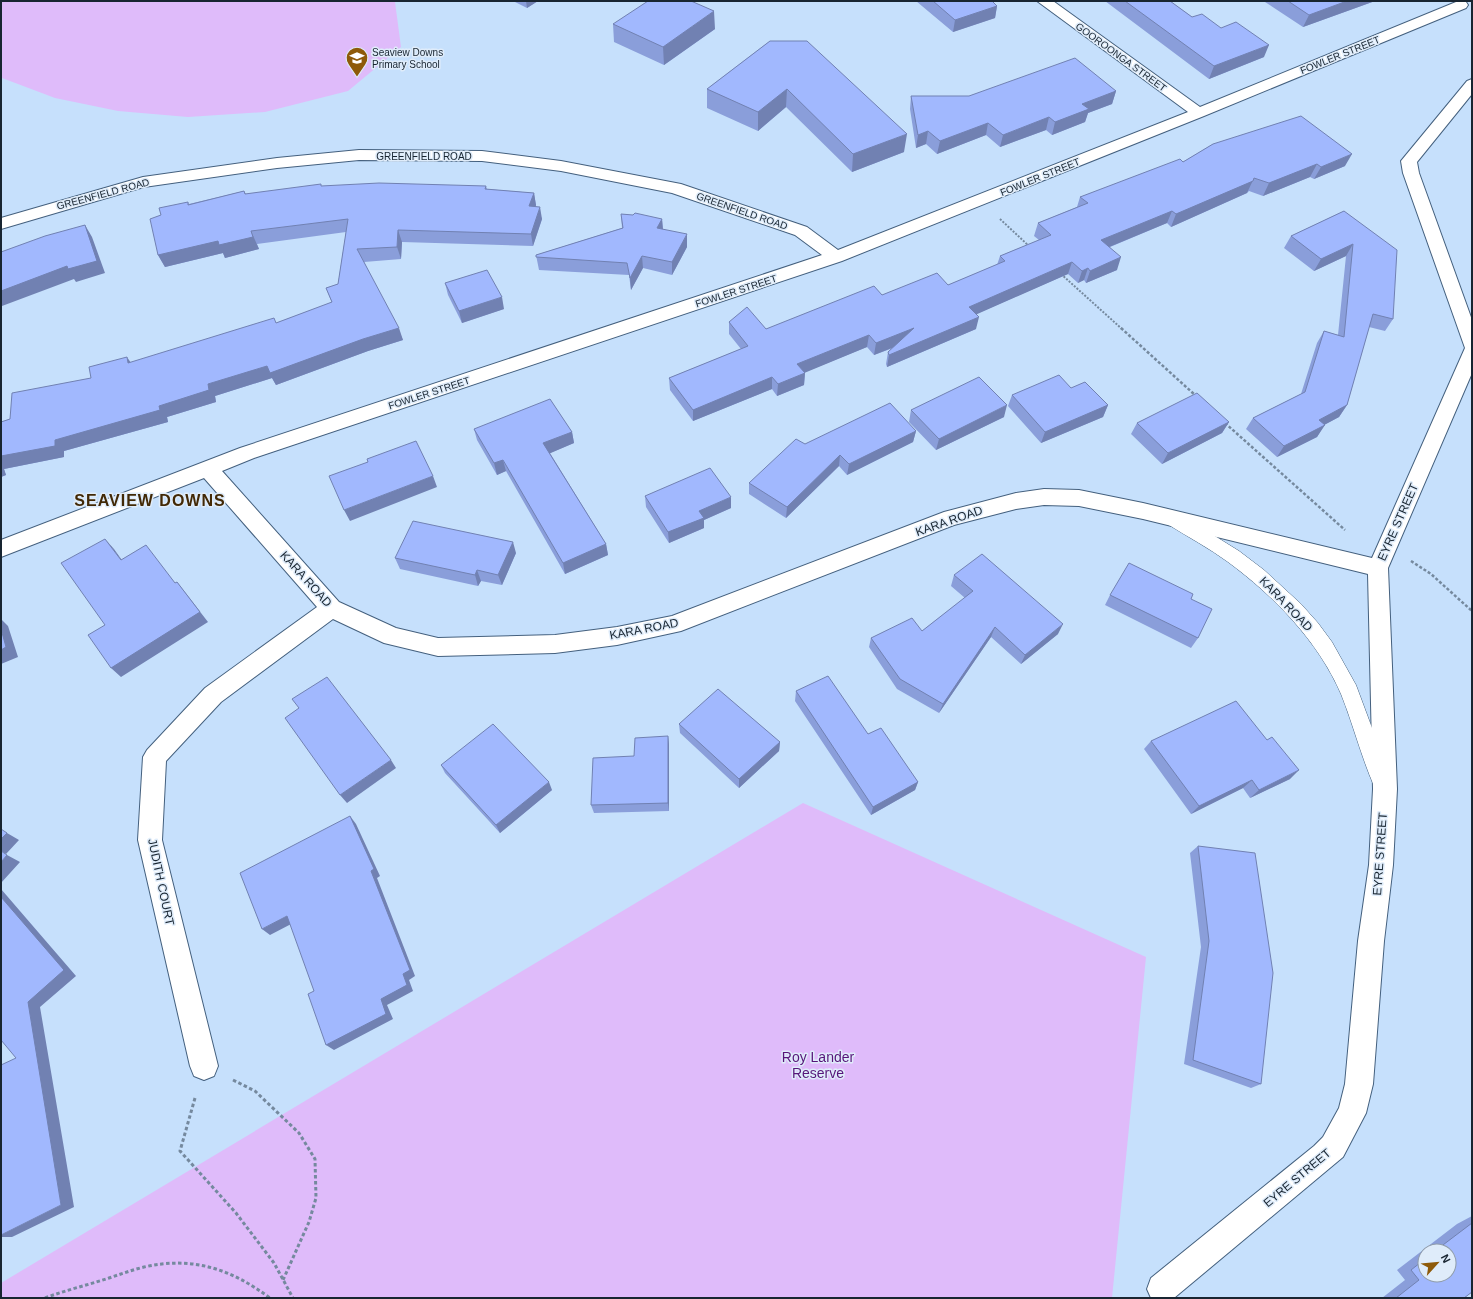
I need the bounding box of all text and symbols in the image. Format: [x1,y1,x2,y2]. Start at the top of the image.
street label: GOOROONGA STREET [1073,20,1169,94]
street label: FOWLER STREET [1299,34,1381,76]
school or university icon: Seaview Downs Primary School [344,45,370,78]
place label: Seaview Downs Primary School [372,47,443,70]
street label: GREENFIELD ROAD [376,151,472,162]
street label: FOWLER STREET [999,156,1081,198]
street label: GREENFIELD ROAD [55,176,151,212]
street label: GREENFIELD ROAD [695,190,789,232]
street label: FOWLER STREET [694,273,778,309]
street label: FOWLER STREET [387,375,471,411]
street label: EYRE STREET [1375,480,1422,563]
district label: SEAVIEW DOWNS [74,492,226,509]
street label: KARA ROAD [914,503,985,539]
street label: KARA ROAD [277,548,335,610]
street label: KARA ROAD [1257,574,1316,634]
street label: KARA ROAD [608,615,680,643]
street label: EYRE STREET [1370,811,1390,896]
street label: JUDITH COURT [145,837,177,927]
park label: Roy Lander Reserve [782,1049,855,1081]
street label: EYRE STREET [1261,1145,1334,1210]
north arrow [1417,1243,1457,1283]
text: N [1439,1252,1453,1265]

